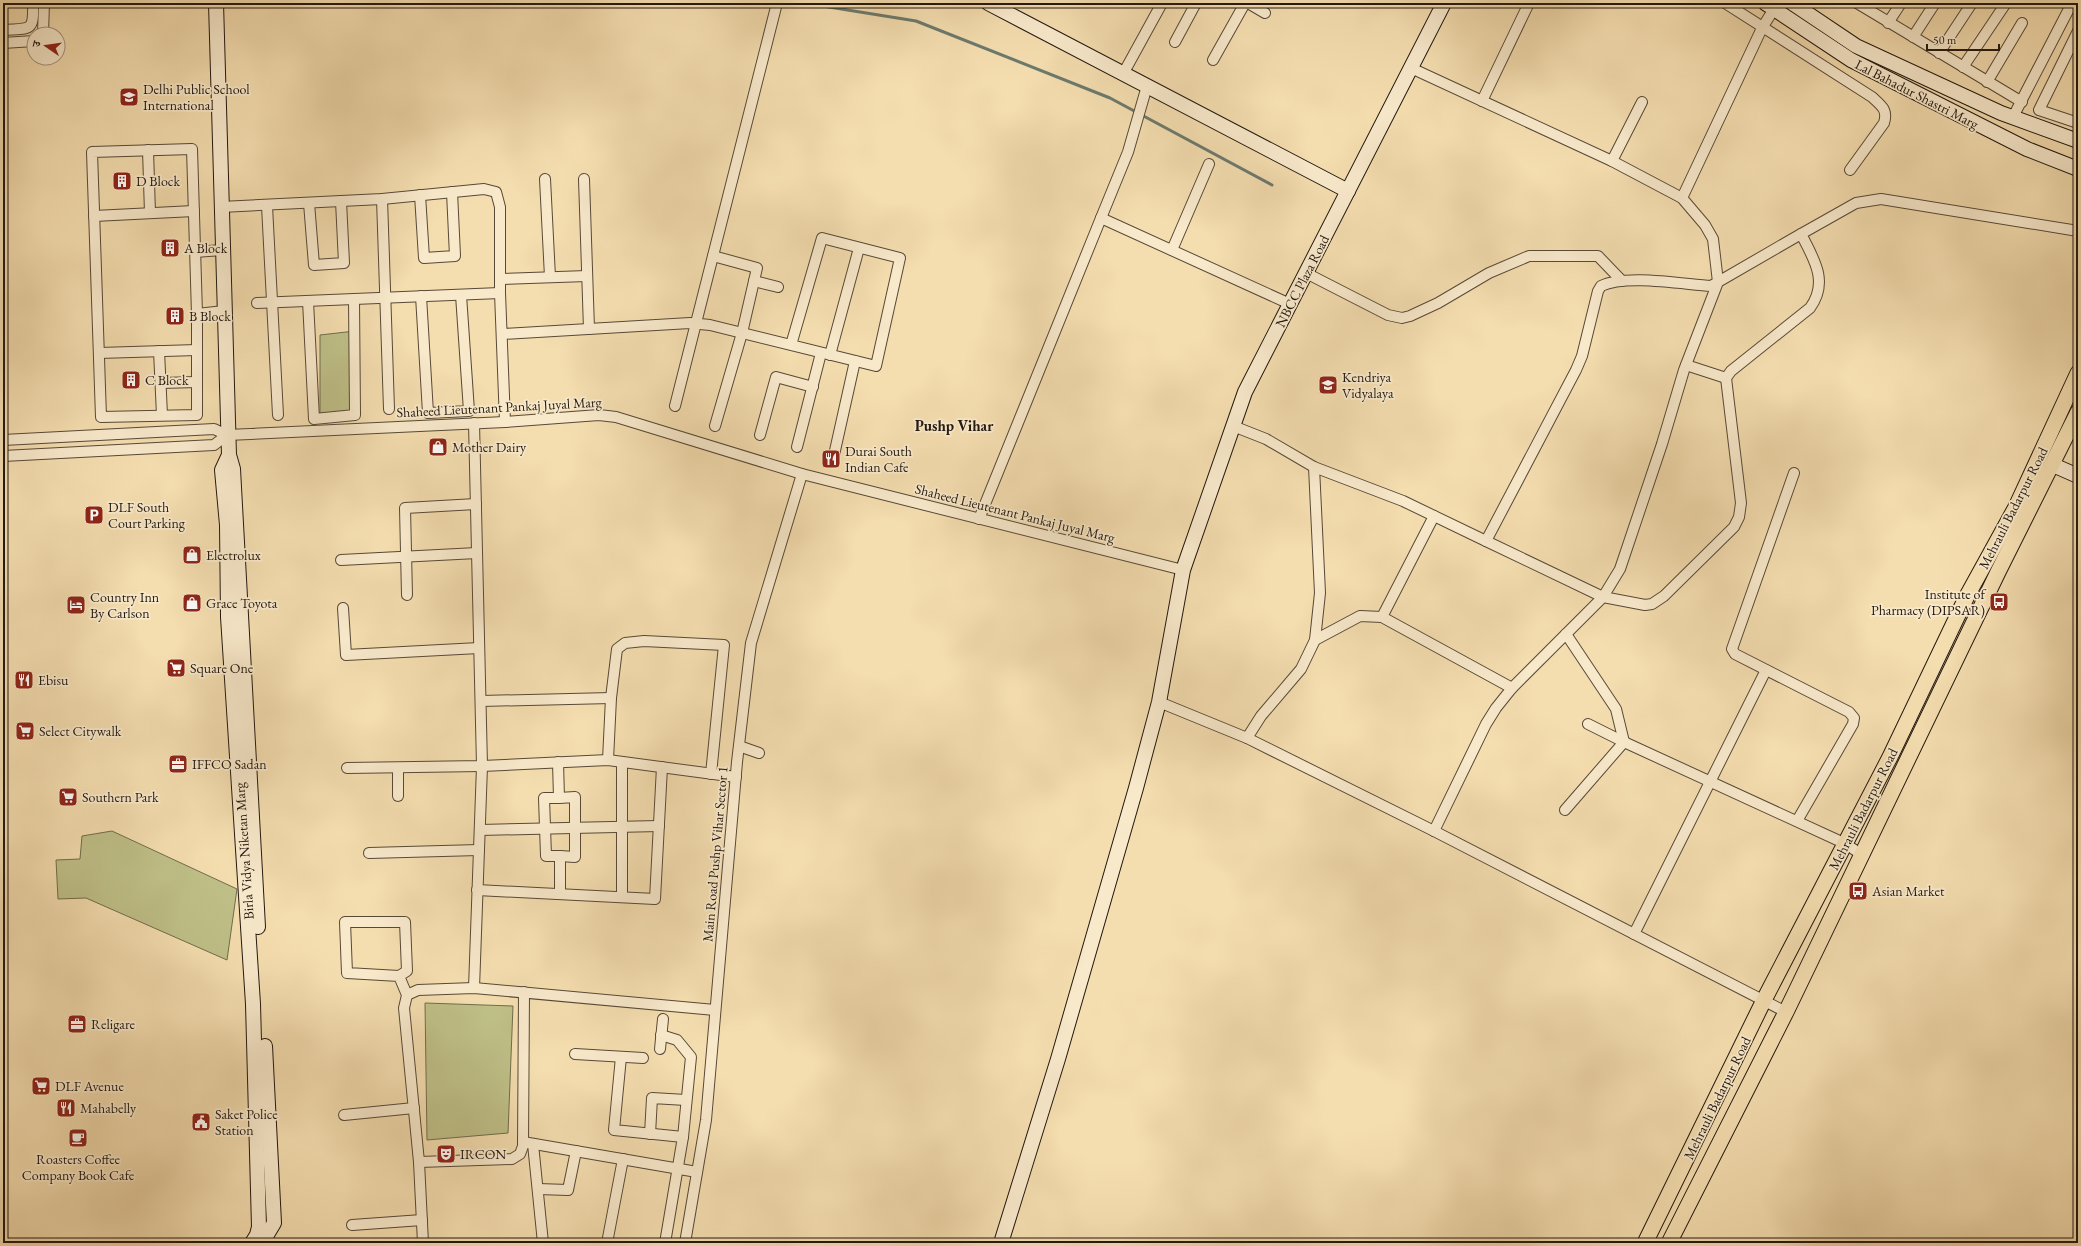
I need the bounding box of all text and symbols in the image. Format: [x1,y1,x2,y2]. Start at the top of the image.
north arrow [26,26,66,66]
scale bar [1927,26,1999,52]
text: 50 m [1933,32,1957,48]
text: उ [29,38,44,49]
street label: Lal Bahadur Shastri Marg [1852,55,1983,133]
place label: Delhi Public School International [143,80,250,114]
school or university icon: Delhi Public School International [118,86,140,108]
building icon: D Block [111,170,133,192]
place label: D Block [136,172,181,190]
street label: NBCC Plaza Road [1271,231,1333,330]
building icon: A Block [159,237,181,259]
place label: A Block [183,239,228,257]
building icon: B Block [164,305,186,327]
place label: B Block [189,307,231,325]
place label: Kendriya Vidyalaya [1342,368,1394,402]
building icon: C Block [120,369,142,391]
place label: C Block [145,371,189,389]
school or university icon: Kendriya Vidyalaya [1317,374,1339,396]
street label: Shaheed Lieutenant Pankaj Juyal Marg [396,393,603,421]
district label: Pushp Vihar [915,416,994,435]
shop icon: Mother Dairy [427,436,449,458]
place label: Mother Dairy [452,438,527,456]
place label: Durai South Indian Cafe [845,442,912,476]
street label: Mehrauli Badarpur Road [1974,443,2052,572]
restaurant icon: Durai South Indian Cafe [820,448,842,470]
street label: Shaheed Lieutenant Pankaj Juyal Marg [913,479,1118,547]
place label: DLF South Court Parking [108,498,186,532]
parking icon: DLF South Court Parking [83,504,105,526]
shop icon: Electrolux [181,544,203,566]
place label: Electrolux [206,546,261,564]
place label: Institute of Pharmacy (DIPSAR) [1871,585,1987,619]
place label: Country Inn By Carlson [90,588,160,622]
bus stop icon: Institute of Pharmacy (DIPSAR) [1988,591,2010,613]
shop icon: Grace Toyota [181,592,203,614]
hotel icon: Country Inn By Carlson [65,594,87,616]
place label: Grace Toyota [206,594,278,612]
supermarket icon: Square One [165,657,187,679]
place label: Square One [190,659,254,677]
restaurant icon: Ebisu [13,669,35,691]
place label: Ebisu [38,671,69,689]
supermarket icon: Select Citywalk [14,720,36,742]
place label: Select Citywalk [39,722,122,740]
street label: Mehrauli Badarpur Road [1824,744,1902,873]
office icon: IFFCO Sadan [167,753,189,775]
place label: IFFCO Sadan [192,755,267,773]
street label: Main Road Pushp Vihar Sector 1 [698,765,732,943]
street label: Birla Vidya Niketan Marg [230,781,258,920]
supermarket icon: Southern Park [57,786,79,808]
place label: Southern Park [82,788,159,806]
bus stop icon: Asian Market [1847,880,1869,902]
place label: Asian Market [1871,882,1945,900]
office icon: Religare [66,1013,88,1035]
place label: Religare [91,1015,136,1033]
street label: Mehrauli Badarpur Road [1679,1033,1755,1163]
supermarket icon: DLF Avenue [30,1075,52,1097]
place label: DLF Avenue [55,1077,124,1095]
restaurant icon: Mahabelly [55,1097,77,1119]
place label: Mahabelly [80,1099,137,1117]
place label: Saket Police Station [215,1105,278,1139]
public building icon: Saket Police Station [190,1111,212,1133]
cafe icon: Roasters Coffee Company Book Cafe [67,1127,89,1149]
theatre icon: IRCON [435,1143,457,1165]
place label: IRCON [460,1145,506,1163]
place label: Roasters Coffee Company Book Cafe [22,1150,135,1184]

